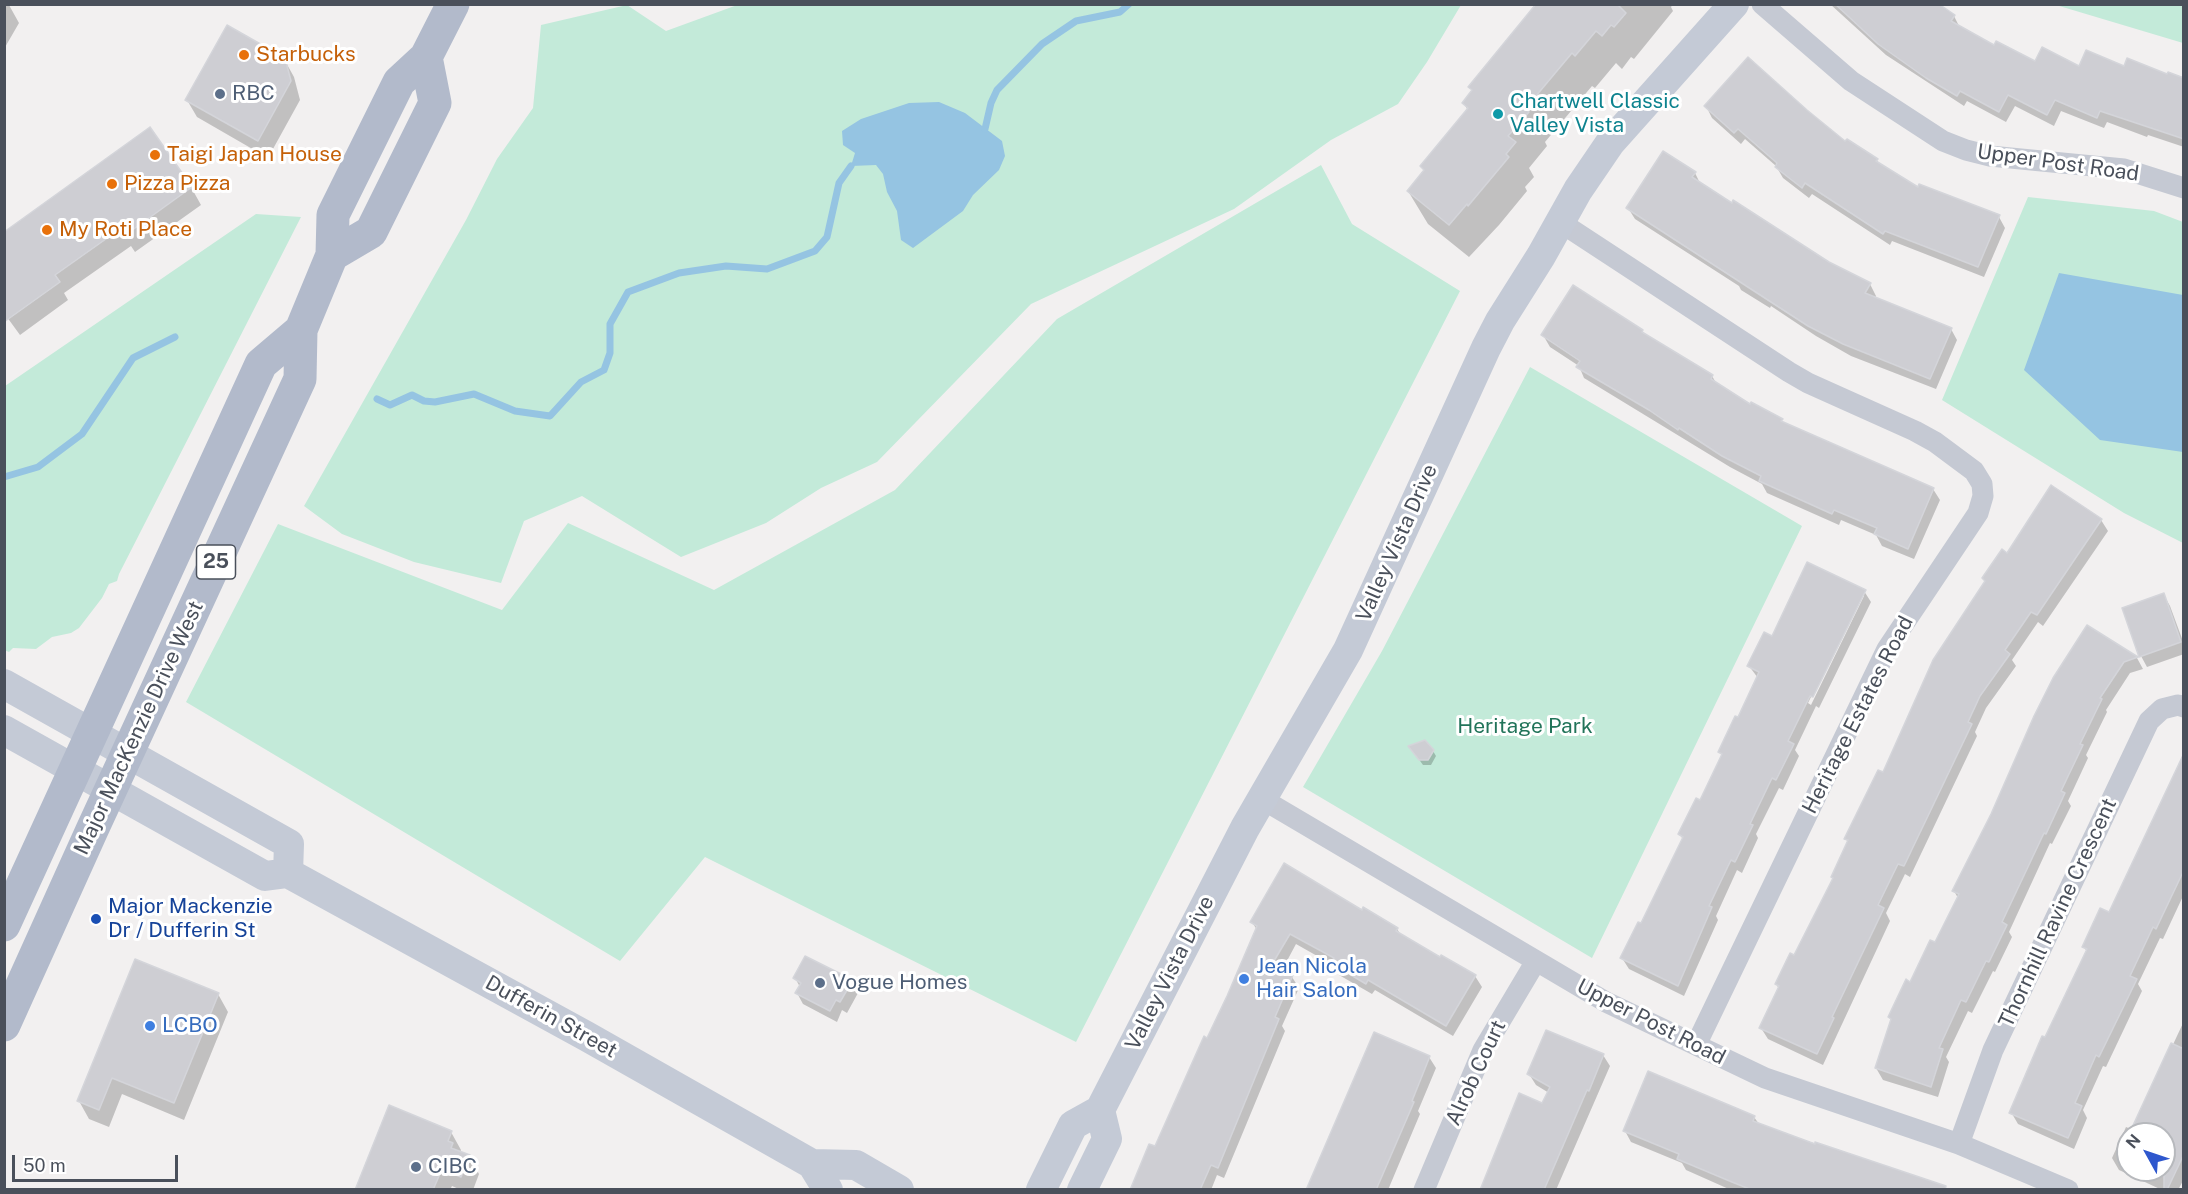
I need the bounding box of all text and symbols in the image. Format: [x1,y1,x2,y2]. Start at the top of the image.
place label: Starbucks [256,42,356,68]
marker: Starbucks [237,48,251,62]
place label: RBC [232,81,275,107]
marker: RBC [213,87,227,101]
place label: Chartwell Classic Valley Vista [1510,89,1680,139]
marker: Chartwell Classic Valley Vista [1491,107,1505,121]
street label: Upper Post Road [1975,139,2141,187]
place label: Taigi Japan House [167,142,342,168]
marker: Taigi Japan House [148,148,162,162]
place label: Pizza Pizza [124,171,230,197]
marker: Pizza Pizza [105,177,119,191]
place label: My Roti Place [59,217,192,243]
marker: My Roti Place [40,223,54,237]
street label: Valley Vista Drive [1351,460,1443,626]
road number: 25 [196,545,236,579]
street label: Major MacKenzie Drive West [69,597,209,859]
street label: Heritage Estates Road [1797,612,1919,818]
park label: Heritage Park [1457,714,1593,740]
street label: Thornhill Ravine Crescent [1994,794,2122,1032]
street label: Valley Vista Drive [1120,892,1220,1054]
place label: Major Mackenzie Dr / Dufferin St [108,894,273,944]
marker: Major Mackenzie Dr / Dufferin St [89,912,103,926]
place label: Jean Nicola Hair Salon [1256,954,1367,1004]
street label: Dufferin Street [481,970,621,1064]
place label: Vogue Homes [832,970,967,996]
marker: Jean Nicola Hair Salon [1237,972,1251,986]
street label: Upper Post Road [1573,974,1729,1070]
marker: Vogue Homes [813,976,827,990]
place label: LCBO [162,1013,218,1039]
street label: Alrob Court [1441,1016,1511,1130]
marker: LCBO [143,1019,157,1033]
north arrow [2116,1122,2176,1182]
text: N [2122,1130,2145,1152]
scale bar [15,1143,182,1181]
place label: CIBC [428,1154,477,1180]
text: 50 m [23,1155,66,1176]
marker: CIBC [409,1160,423,1174]

